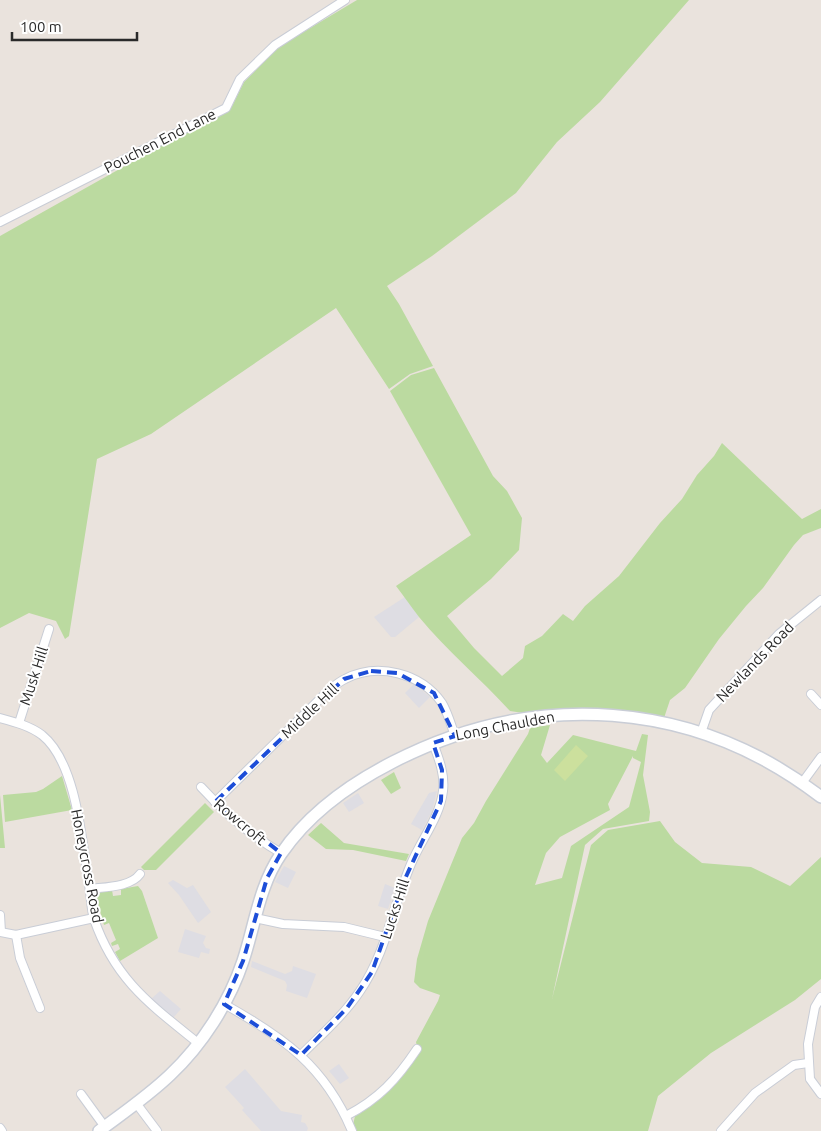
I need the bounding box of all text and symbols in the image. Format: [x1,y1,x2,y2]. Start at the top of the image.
scale bar [12,10,138,42]
text: 100 m [20,18,62,35]
street label: Pouchen End Lane [101,105,219,176]
street label: Newlands Road [712,618,797,705]
street label: Musk Hill [16,644,51,708]
street label: Middle Hill [278,680,342,741]
street label: Long Chaulden [454,708,556,743]
street label: Rowcroft [211,795,270,848]
street label: Honeycross Road [68,807,107,924]
street label: Lucks Hill [377,876,412,941]

